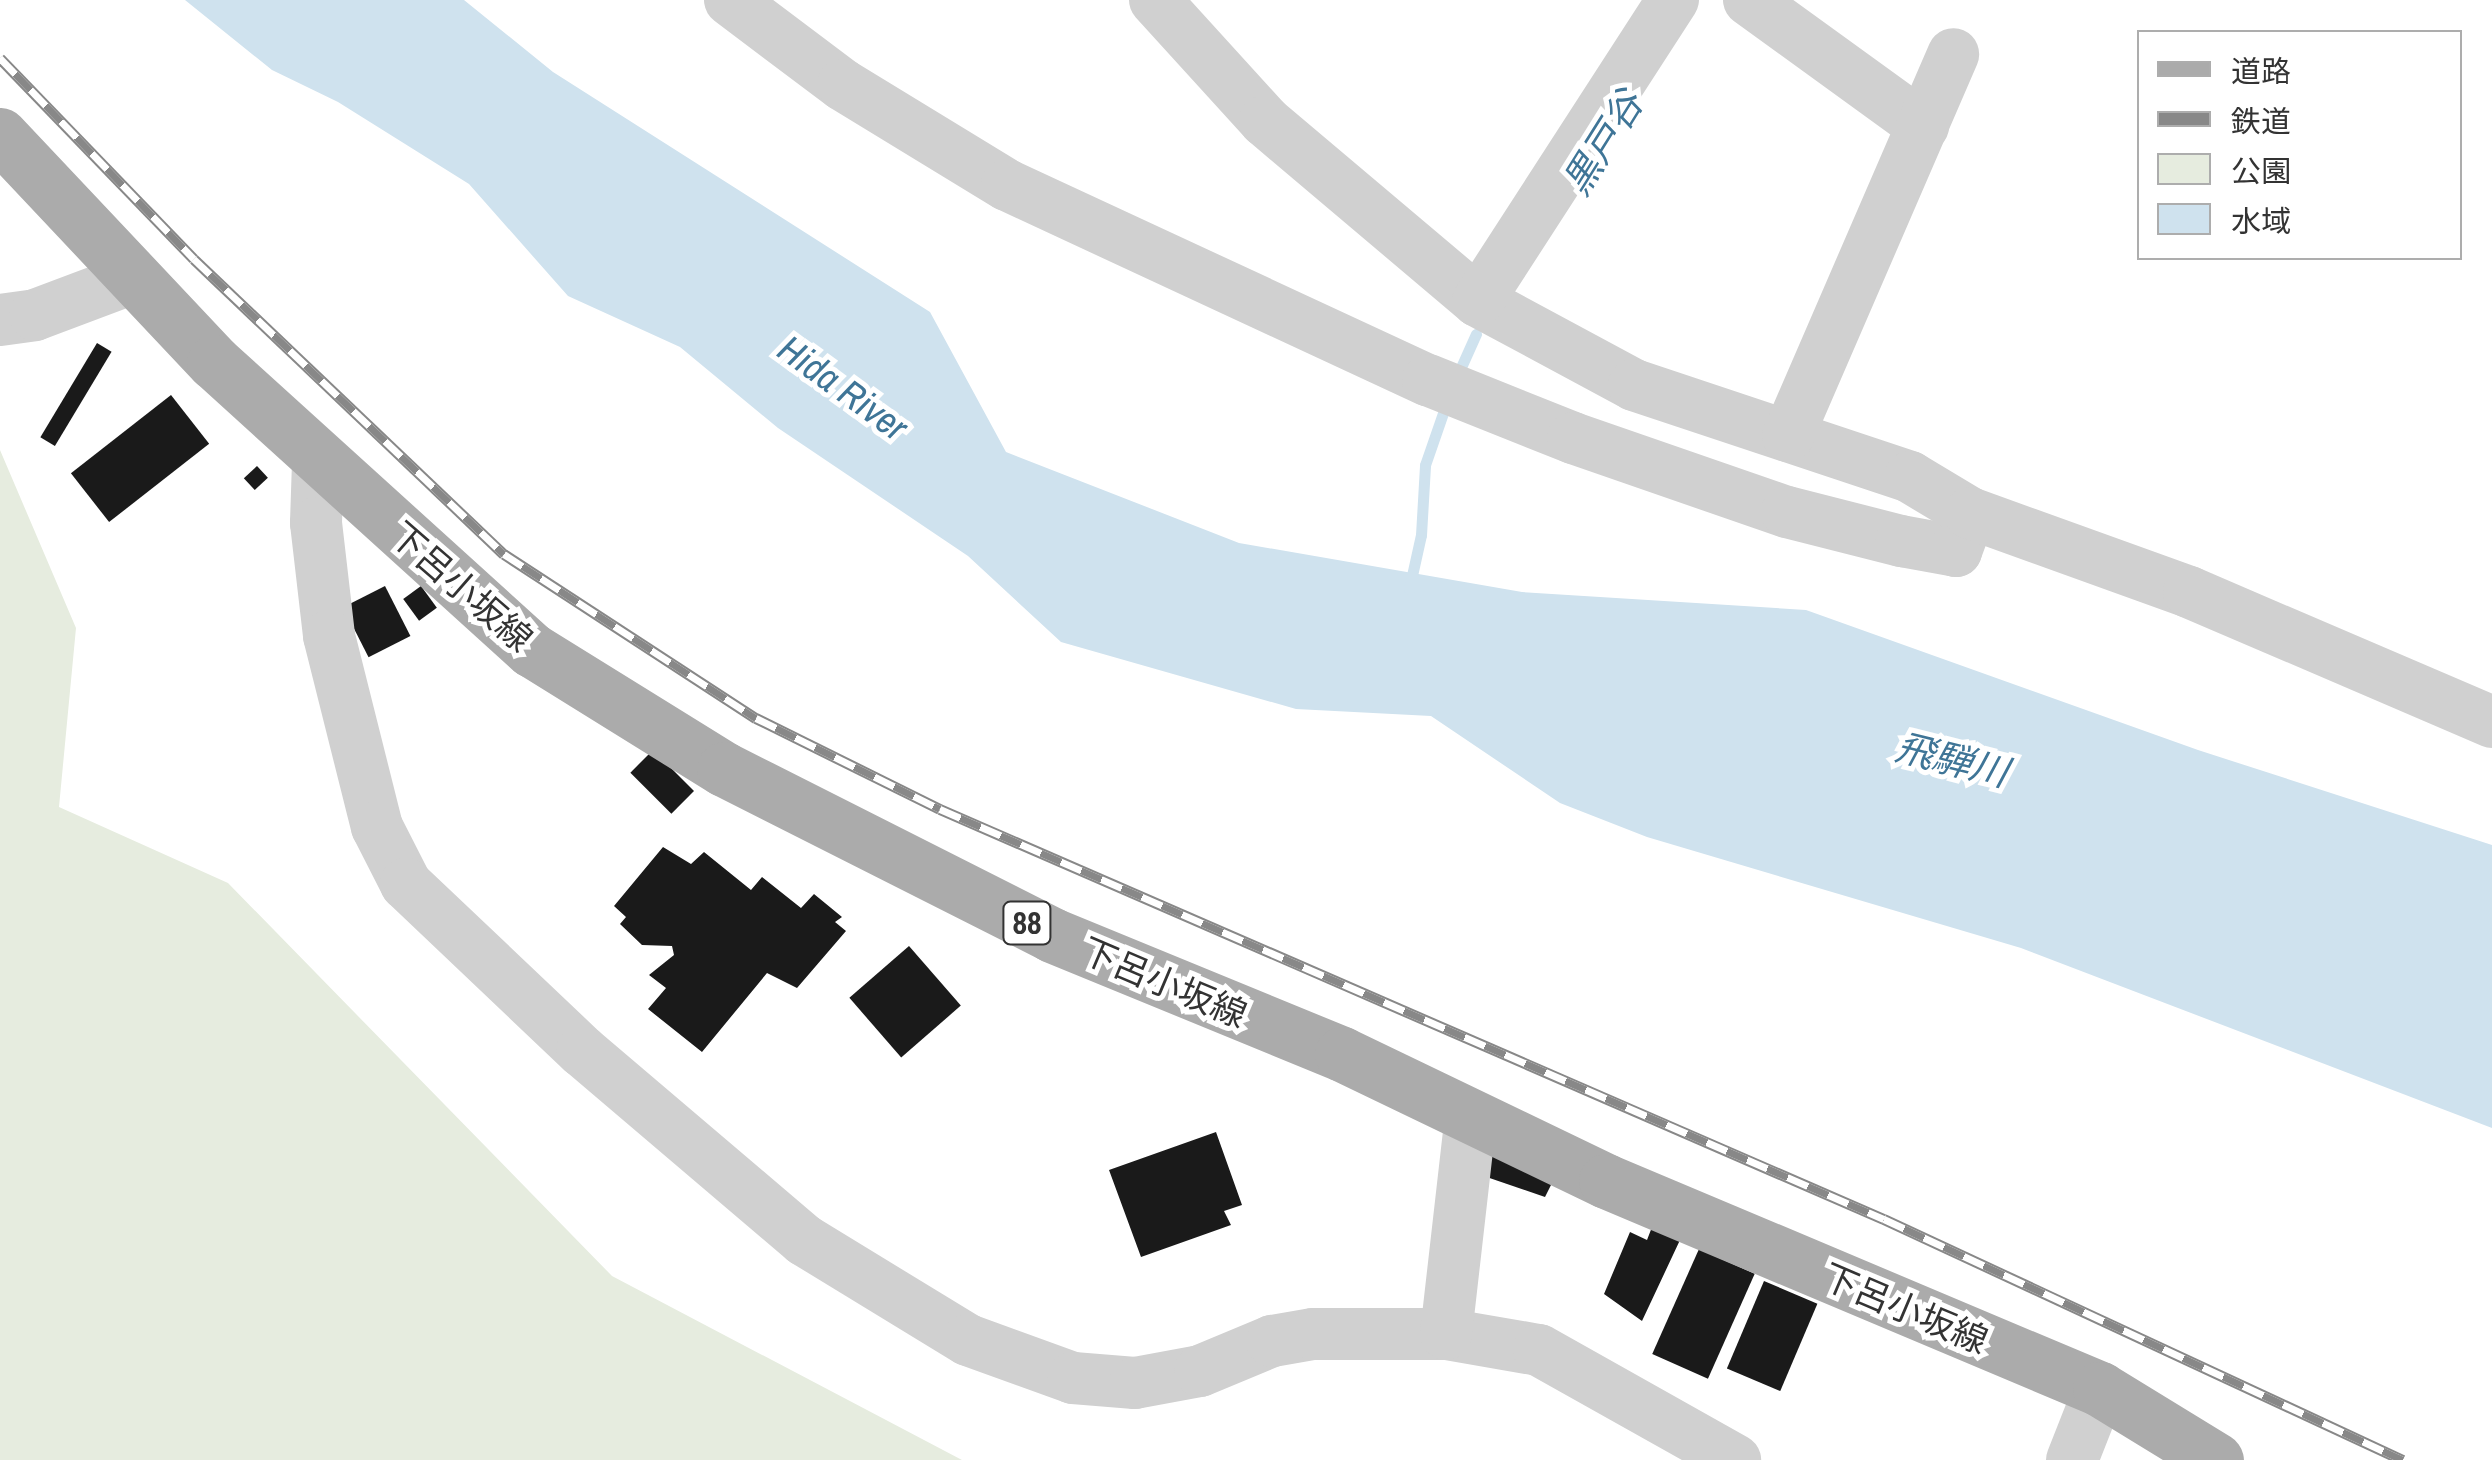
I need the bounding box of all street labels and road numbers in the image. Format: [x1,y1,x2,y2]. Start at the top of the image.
street label: 下呂小坂線 [381,514,541,660]
road number: 88 [1002,896,1052,950]
street label: 下呂小坂線 [1075,929,1253,1037]
street label: 下呂小坂線 [1816,1255,1994,1363]

